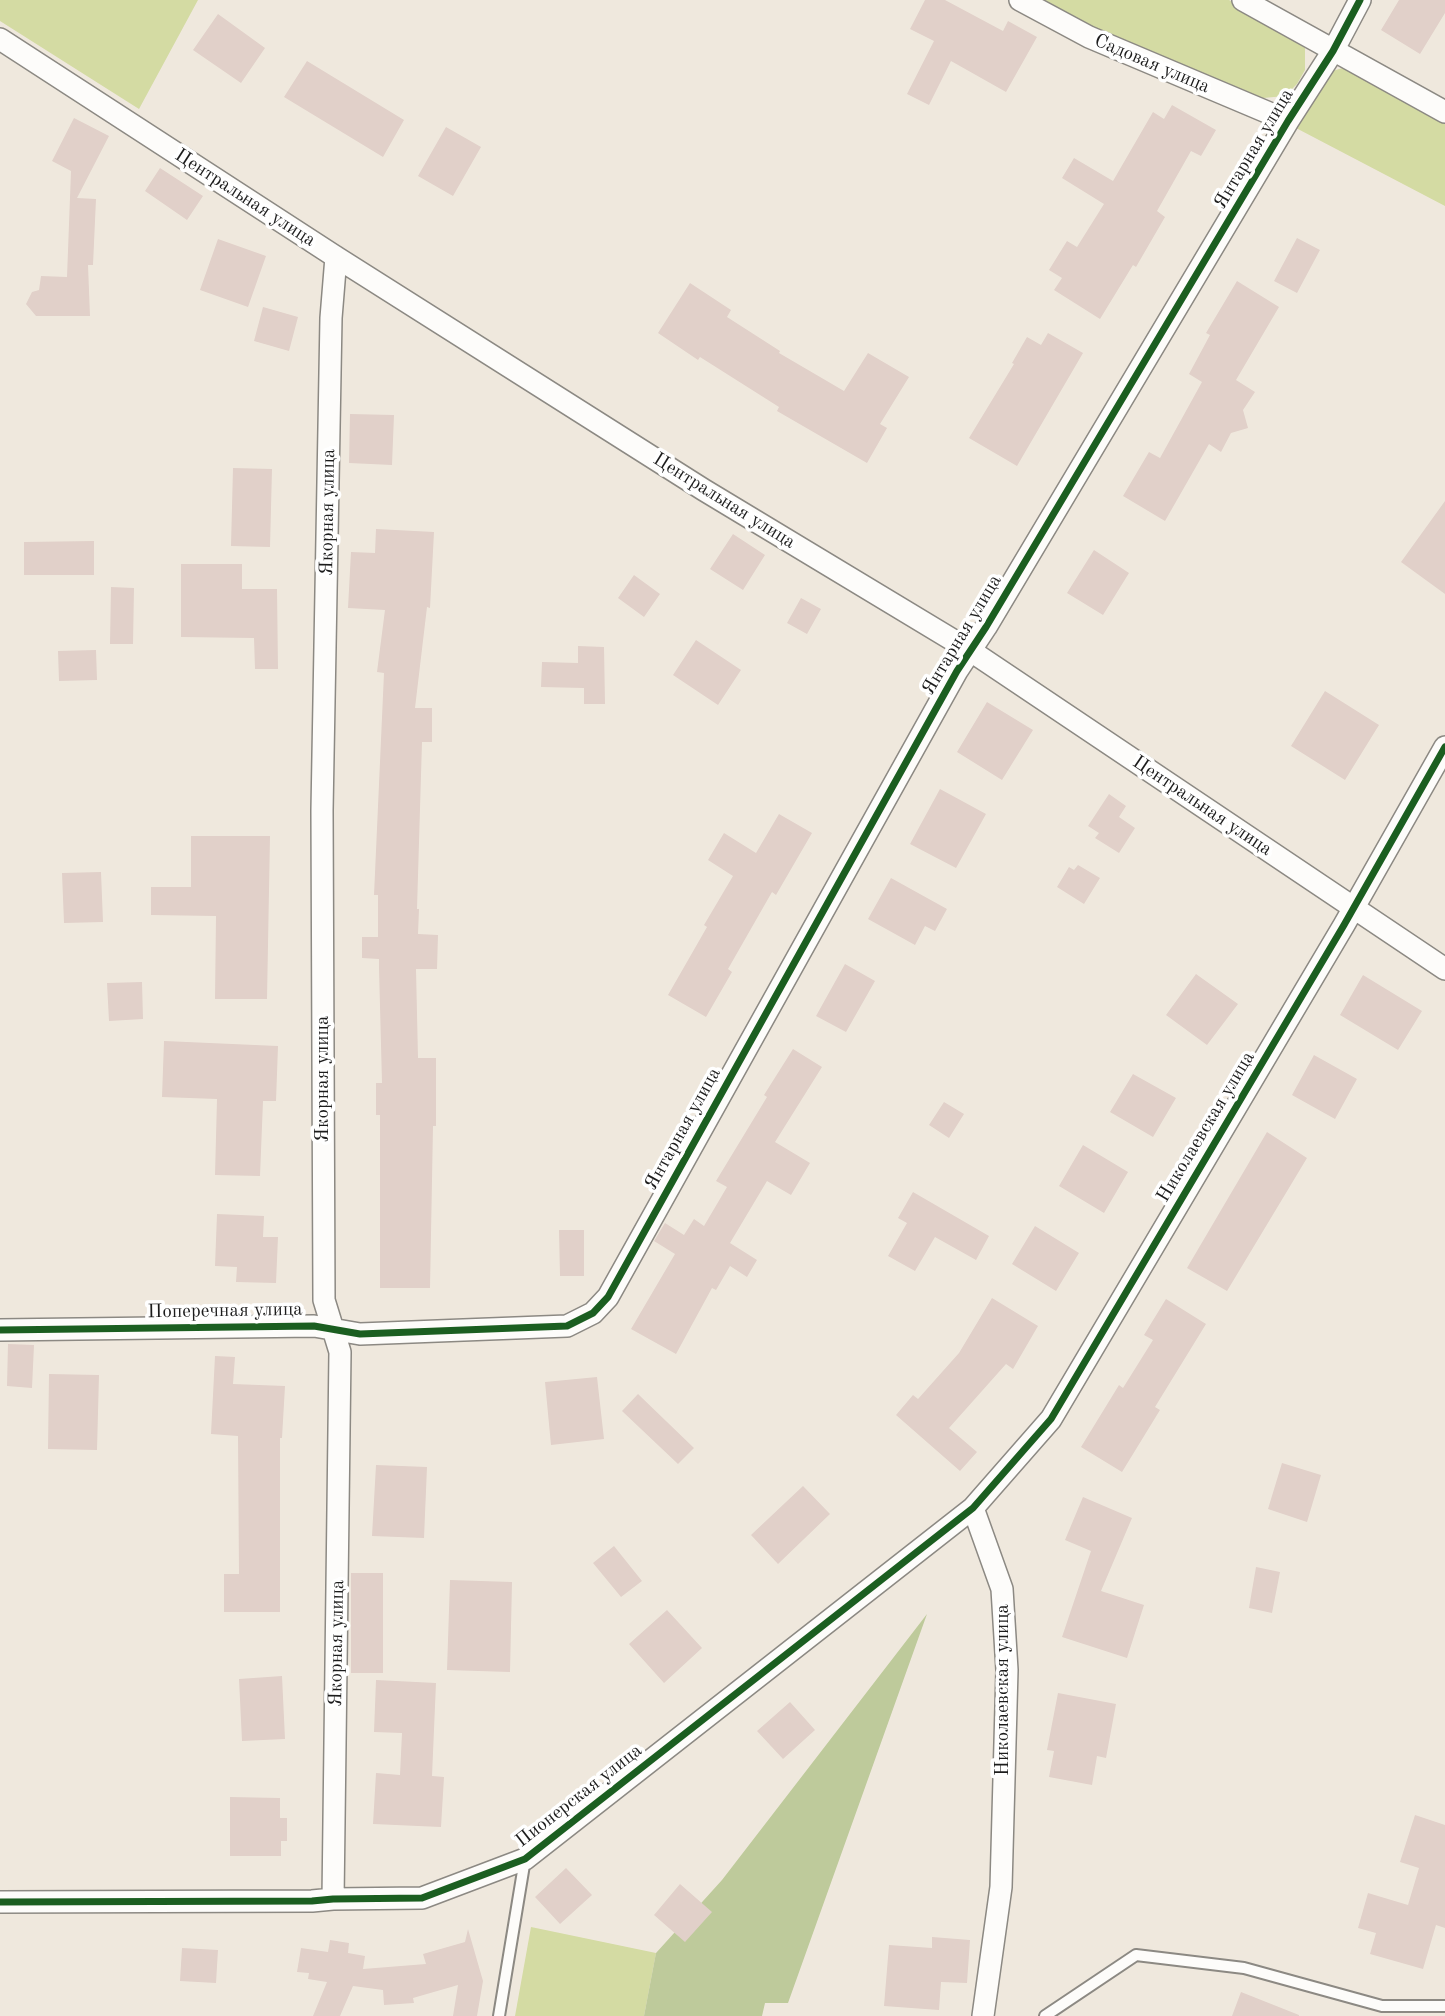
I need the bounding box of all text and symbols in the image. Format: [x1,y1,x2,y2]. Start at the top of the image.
street label: Садовая улица [1091,29,1213,99]
street label: Янтарная улица [1209,85,1299,213]
street label: Центральная улица [170,144,320,252]
street label: Якорная улица [315,448,341,576]
street label: Центральная улица [649,448,799,554]
street label: Янтарная улица [917,571,1007,699]
street label: Центральная улица [1128,751,1276,861]
street label: Якорная улица [312,1016,334,1142]
street label: Николаевская улица [1152,1047,1260,1207]
street label: Янтарная улица [640,1064,726,1194]
street label: Поперечная улица [147,1298,303,1324]
street label: Якорная улица [324,1579,350,1707]
street label: Николаевская улица [992,1604,1014,1776]
street label: Пионерская улица [511,1739,647,1853]

